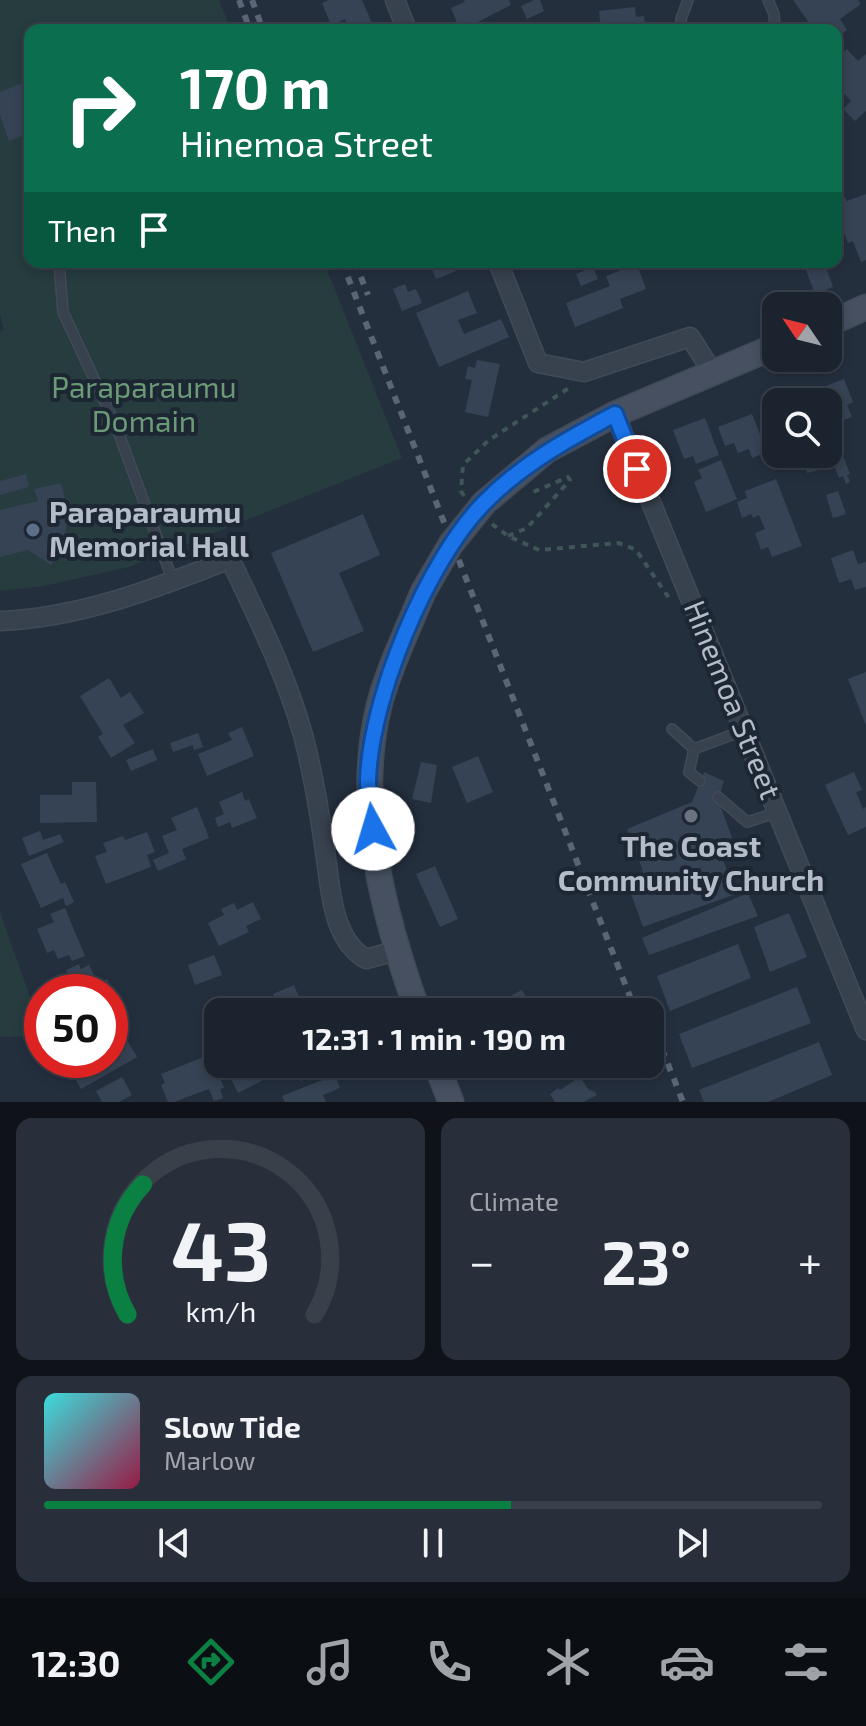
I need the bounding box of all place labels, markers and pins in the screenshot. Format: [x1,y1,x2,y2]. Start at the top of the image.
pin [603,435,671,503]
place label: Paraparaumu Memorial Hall [49,493,249,563]
marker: Paraparaumu Memorial Hall [24,521,42,539]
marker: The Coast Community Church [682,807,700,825]
place label: The Coast Community Church [558,827,824,898]

